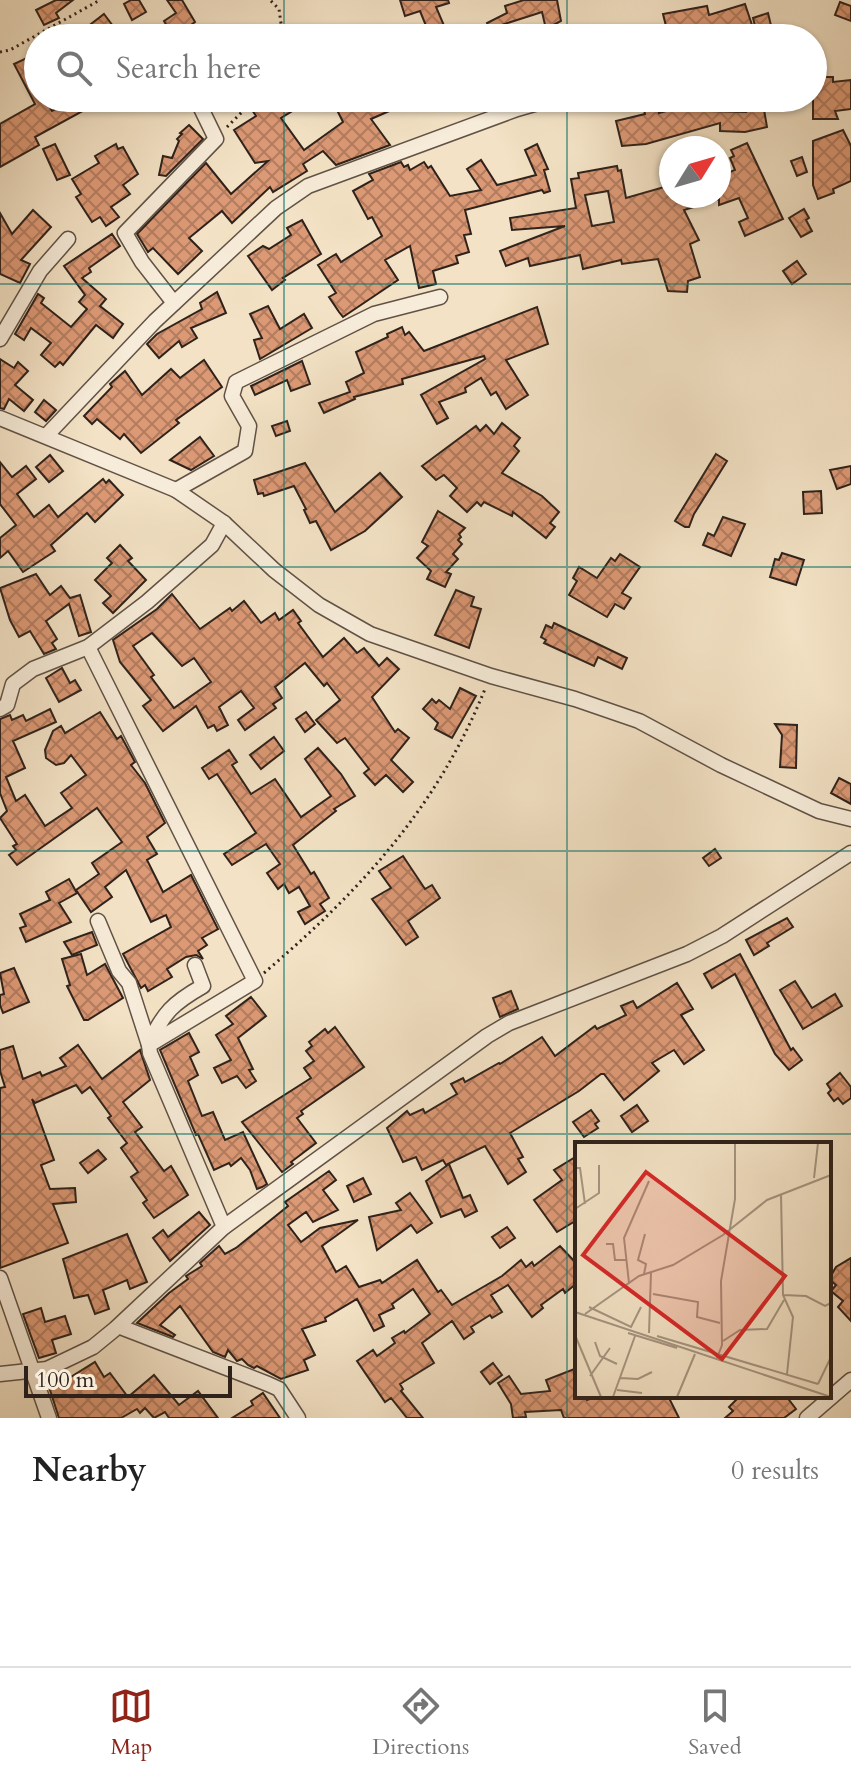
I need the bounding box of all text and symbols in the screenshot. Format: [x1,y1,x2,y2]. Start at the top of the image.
search box [24,24,827,112]
icon: search [52,46,96,90]
text: Search here [116,48,261,89]
north arrow [659,136,731,208]
inset map [575,1142,831,1398]
scale bar [24,1362,232,1398]
text: 100 m [36,1365,94,1395]
text: Nearby [32,1447,147,1493]
text: 0 results [731,1453,819,1488]
tab: Map [109,1684,153,1762]
tab: Directions [372,1684,469,1762]
tab: Saved [688,1684,742,1762]

